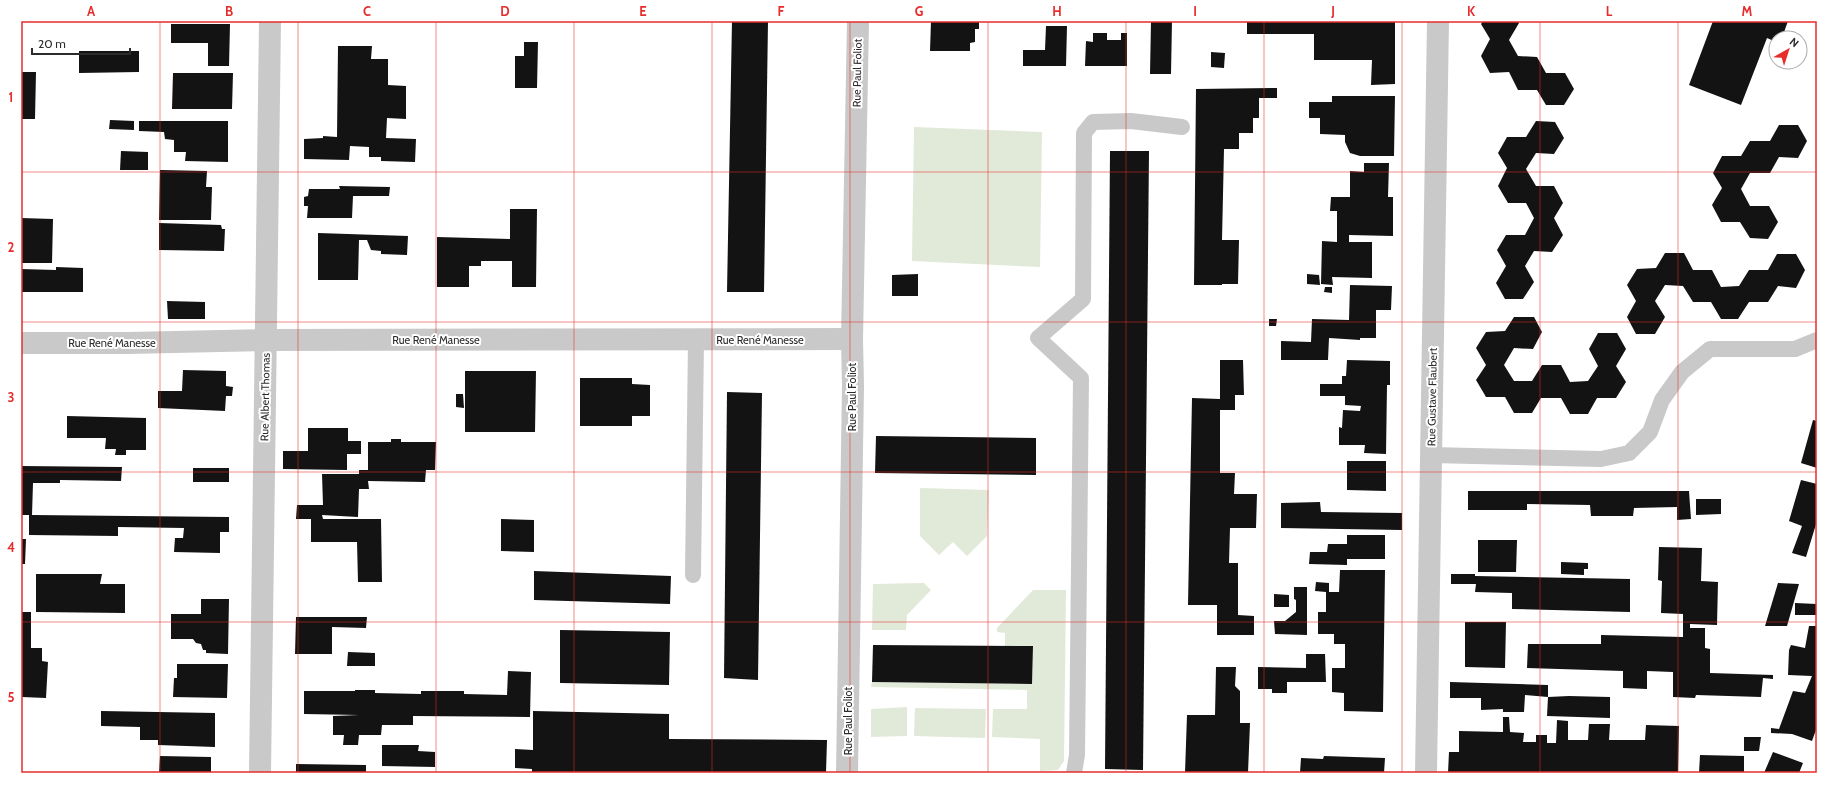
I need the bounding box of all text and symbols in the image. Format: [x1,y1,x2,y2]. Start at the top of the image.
text: A [87,3,96,19]
text: B [225,3,233,19]
text: C [363,3,371,19]
text: D [500,3,510,19]
text: E [639,3,647,19]
text: F [778,3,785,19]
text: G [915,3,924,19]
text: H [1052,3,1062,19]
text: I [1193,3,1197,19]
text: J [1330,3,1335,19]
text: K [1467,3,1476,19]
text: L [1606,3,1613,19]
text: M [1742,3,1753,19]
scale bar [32,30,130,56]
north arrow [1768,30,1808,70]
text: N [1787,34,1802,50]
text: 20 m [38,36,66,51]
street label: Rue Paul Foliot [849,38,865,107]
text: 1 [9,89,13,105]
text: 2 [8,239,15,255]
street label: Rue René Manesse [392,333,480,347]
street label: Rue René Manesse [716,333,804,347]
street label: Rue René Manesse [68,336,156,350]
street label: Rue Gustave Flaubert [1424,347,1440,446]
street label: Rue Albert Thomas [257,352,273,441]
street label: Rue Paul Foliot [845,362,859,431]
text: 3 [7,389,15,405]
text: 4 [7,539,15,555]
street label: Rue Paul Foliot [841,686,855,755]
text: 5 [8,689,15,705]

